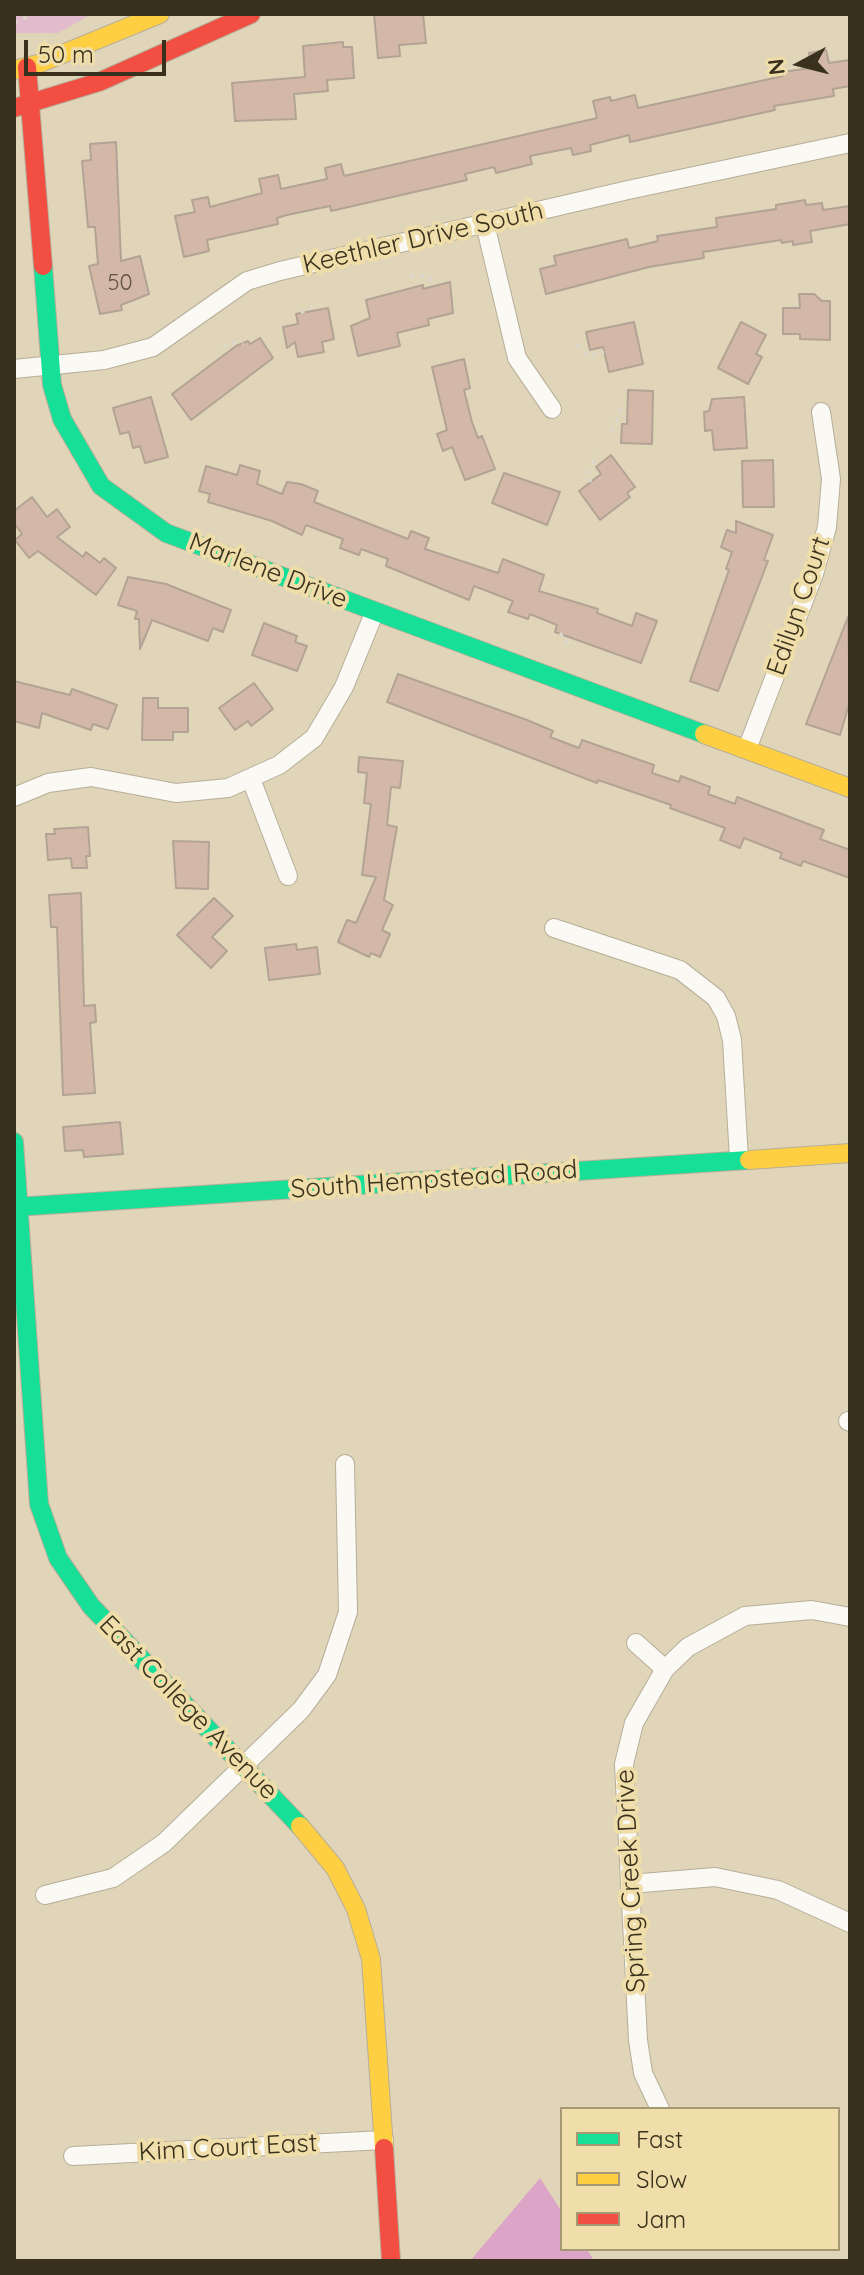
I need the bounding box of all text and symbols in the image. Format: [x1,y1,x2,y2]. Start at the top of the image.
scale bar [28,24,170,74]
north arrow [760,24,840,104]
text: 50 m [38,39,94,69]
text: N [761,57,791,77]
street label: Keethler Drive South [300,195,546,281]
house number: 50 [107,270,133,296]
street label: Marlene Drive [184,526,352,616]
street label: Edilyn Court [761,532,837,680]
street label: South Hempstead Road [290,1154,578,1206]
street label: East College Avenue [92,1609,284,1807]
street label: Spring Creek Drive [610,1768,652,1994]
legend [560,2107,840,2251]
text: Fast [636,2124,683,2154]
street label: Kim Court East [138,2128,318,2168]
text: Slow [636,2164,687,2194]
text: Jam [636,2204,686,2234]

